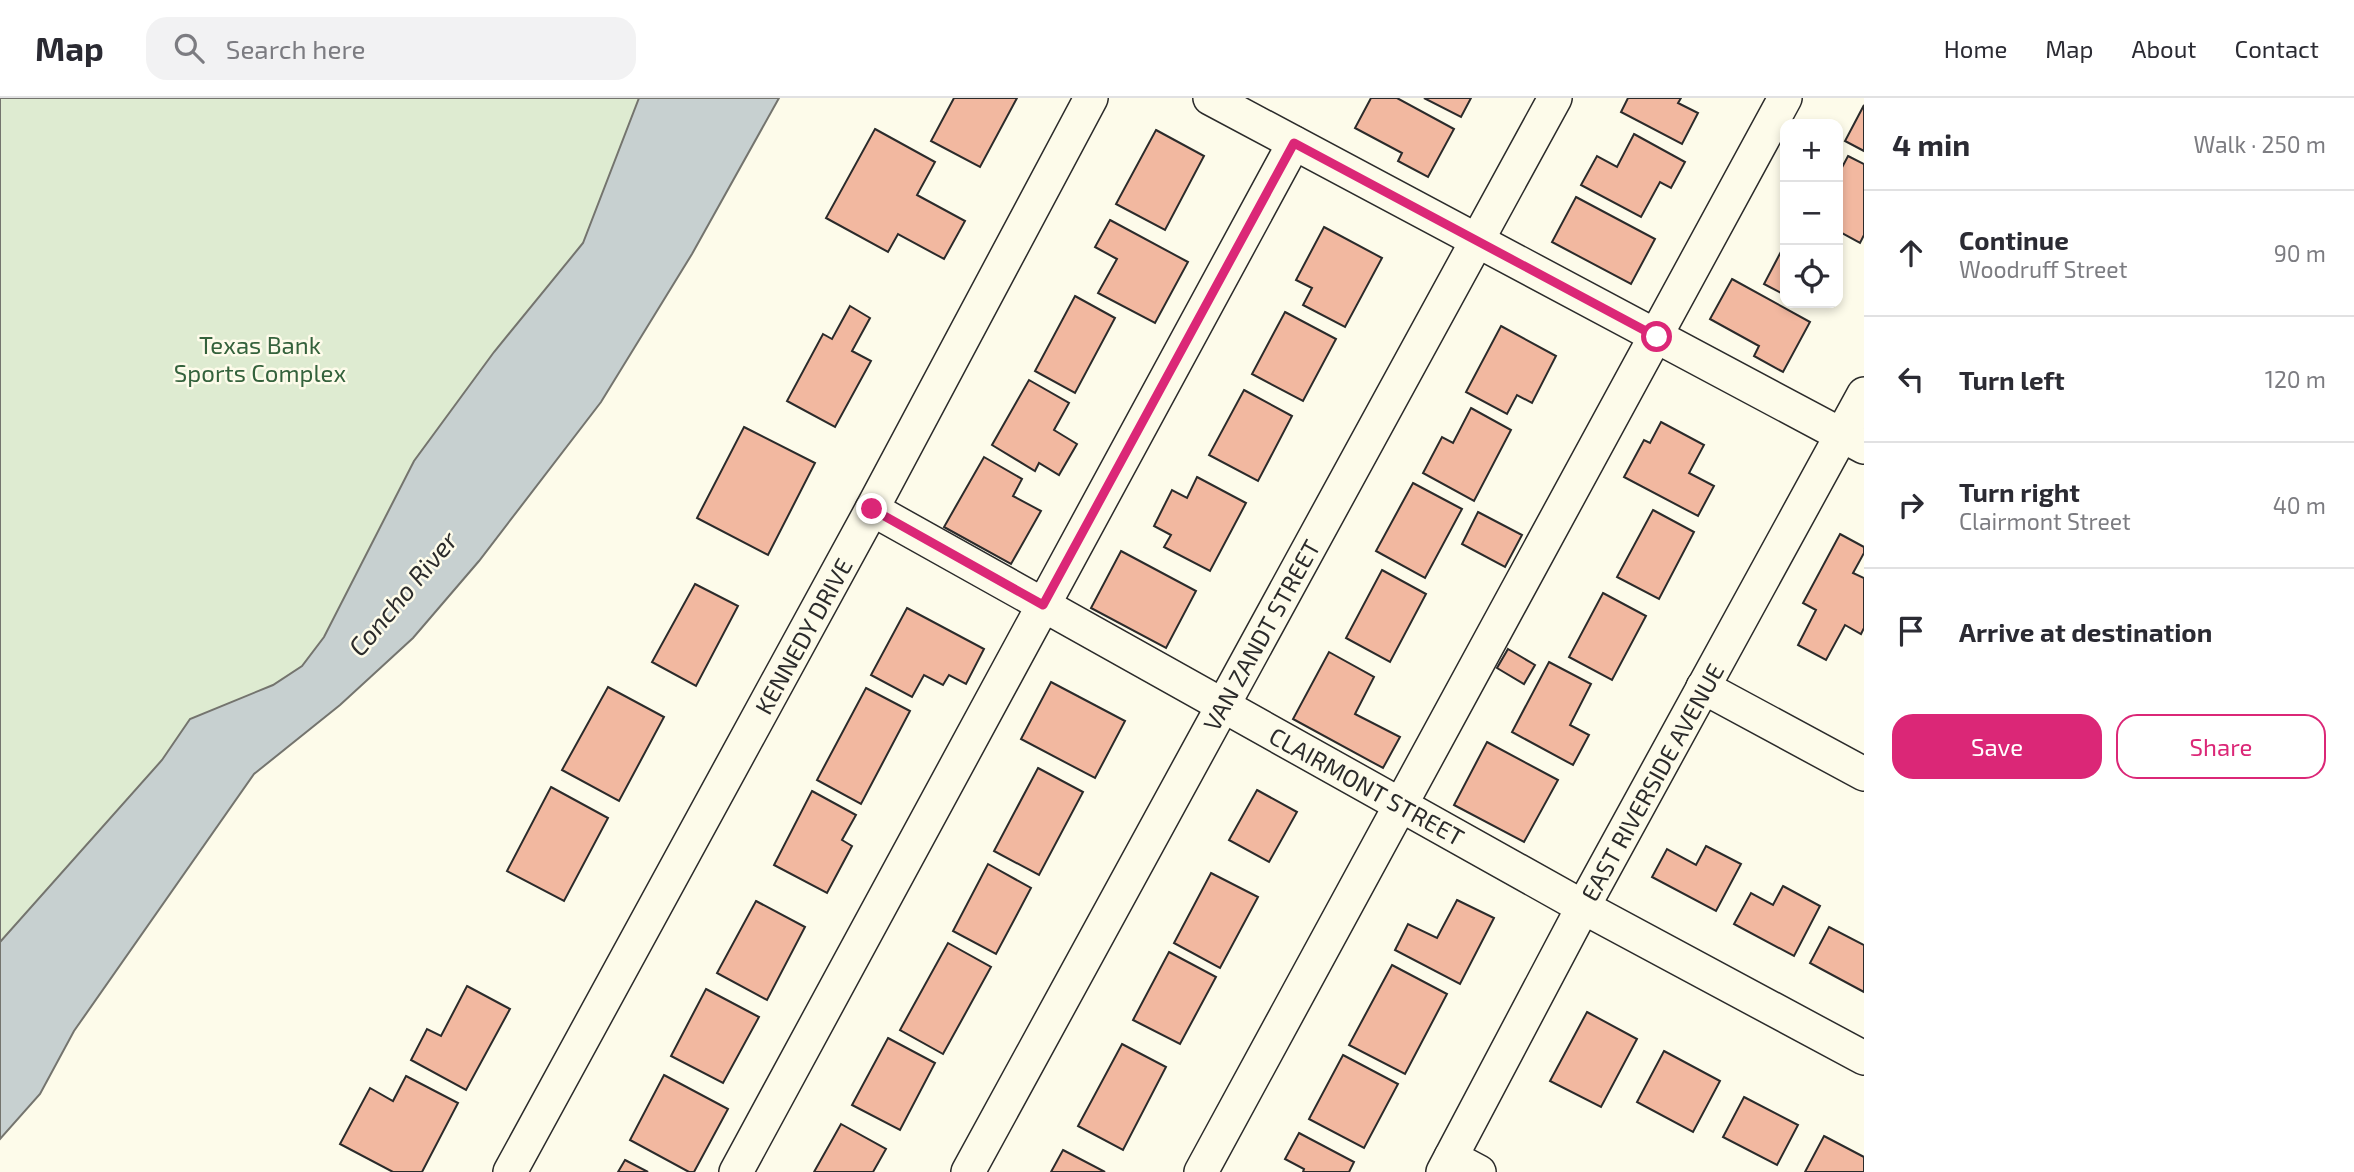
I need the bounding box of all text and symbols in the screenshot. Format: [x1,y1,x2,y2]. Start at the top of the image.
search box [146,17,636,80]
text: Map [35,28,104,68]
icon: search [170,29,208,67]
text: Search here [226,33,365,64]
text: Home [1944,34,2007,63]
text: Map [2045,34,2093,63]
text: About [2131,34,2197,63]
text: Contact [2235,34,2319,63]
map controls [1780,119,1843,308]
button: + [1780,119,1843,182]
text: 4 min [1892,126,1970,162]
text: Walk · 250 m [2193,130,2326,158]
button: − [1780,182,1843,245]
text: Continue [1959,224,2069,255]
icon: ahead [1892,234,1930,272]
text: 90 m [2274,239,2326,267]
button: locate [1780,245,1843,308]
text: Woodruff Street [1959,255,2127,283]
route start [1641,321,1672,352]
park label: Texas Bank Sports Complex [174,330,346,387]
icon: left [1892,360,1930,398]
text: Turn left [1959,364,2065,395]
text: 120 m [2265,365,2326,393]
text: Turn right [1959,476,2080,507]
icon: right [1892,486,1930,524]
text: 40 m [2273,491,2326,519]
route end [856,493,887,524]
text: Clairmont Street [1959,507,2131,535]
water label: Concho River [341,524,463,662]
street label: VAN ZANDT STREET [1196,534,1326,736]
street label: KENNEDY DRIVE [748,553,858,719]
icon: arrive [1892,612,1930,650]
text: Arrive at destination [1959,616,2212,647]
street label: EAST RIVERSIDE AVENUE [1575,658,1729,906]
button: Save [1892,714,2102,779]
button: Share [2116,714,2326,779]
street label: CLAIRMONT STREET [1265,721,1469,852]

